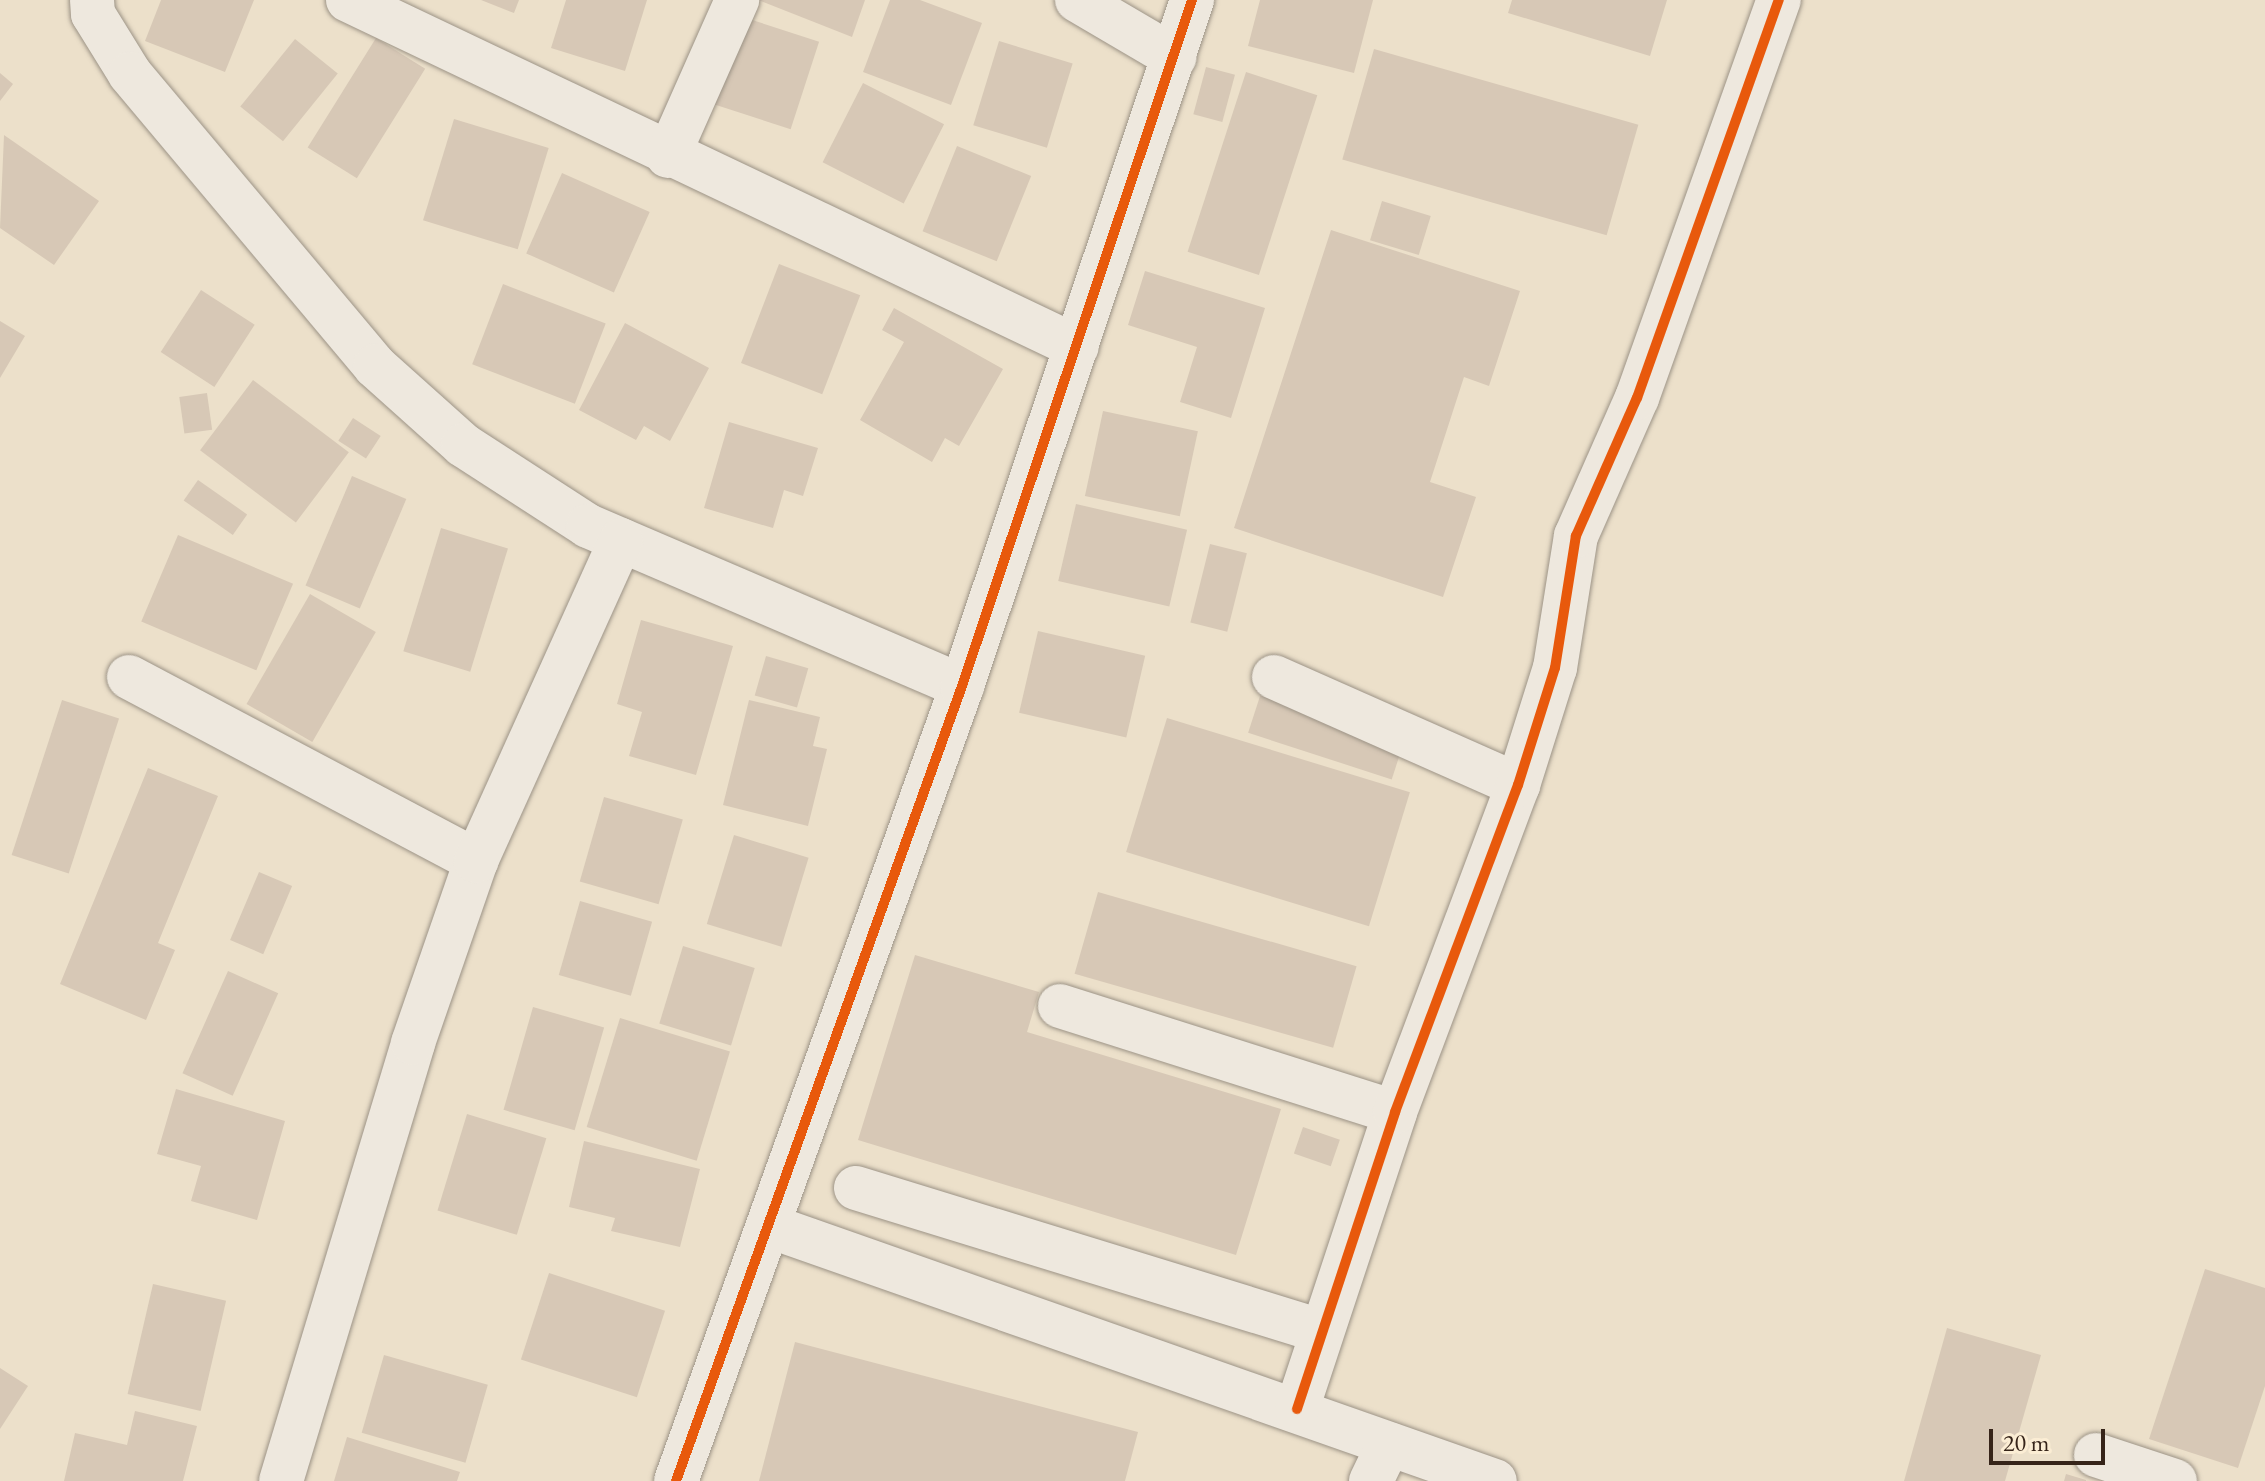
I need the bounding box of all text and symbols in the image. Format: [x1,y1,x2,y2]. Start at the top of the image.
scale bar [1993,1413,2109,1463]
text: 20 m [2003,1427,2050,1458]

